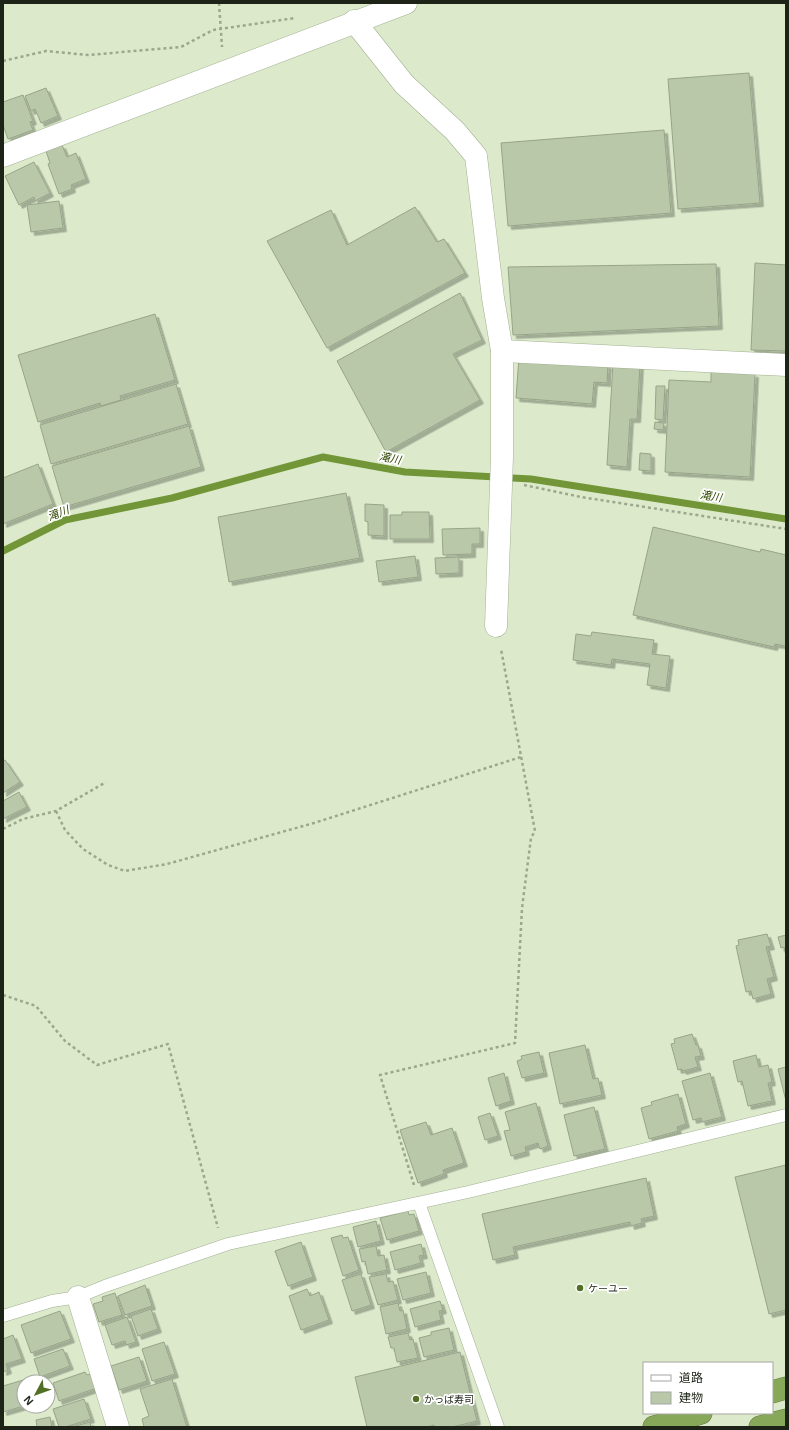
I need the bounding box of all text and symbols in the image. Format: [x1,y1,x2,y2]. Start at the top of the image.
water label: 滝川 [378,450,403,466]
water label: 滝川 [699,488,724,504]
water label: 滝川 [46,503,71,523]
marker: ケーユー [575,1283,585,1293]
place label: ケーユー [588,1283,628,1294]
legend [643,1362,773,1414]
text: 道路 [679,1371,703,1385]
north arrow [16,1374,56,1414]
text: 建物 [679,1391,703,1405]
text: N [21,1394,36,1407]
marker: かっぱ寿司 [411,1394,421,1404]
place label: かっぱ寿司 [424,1394,474,1405]

